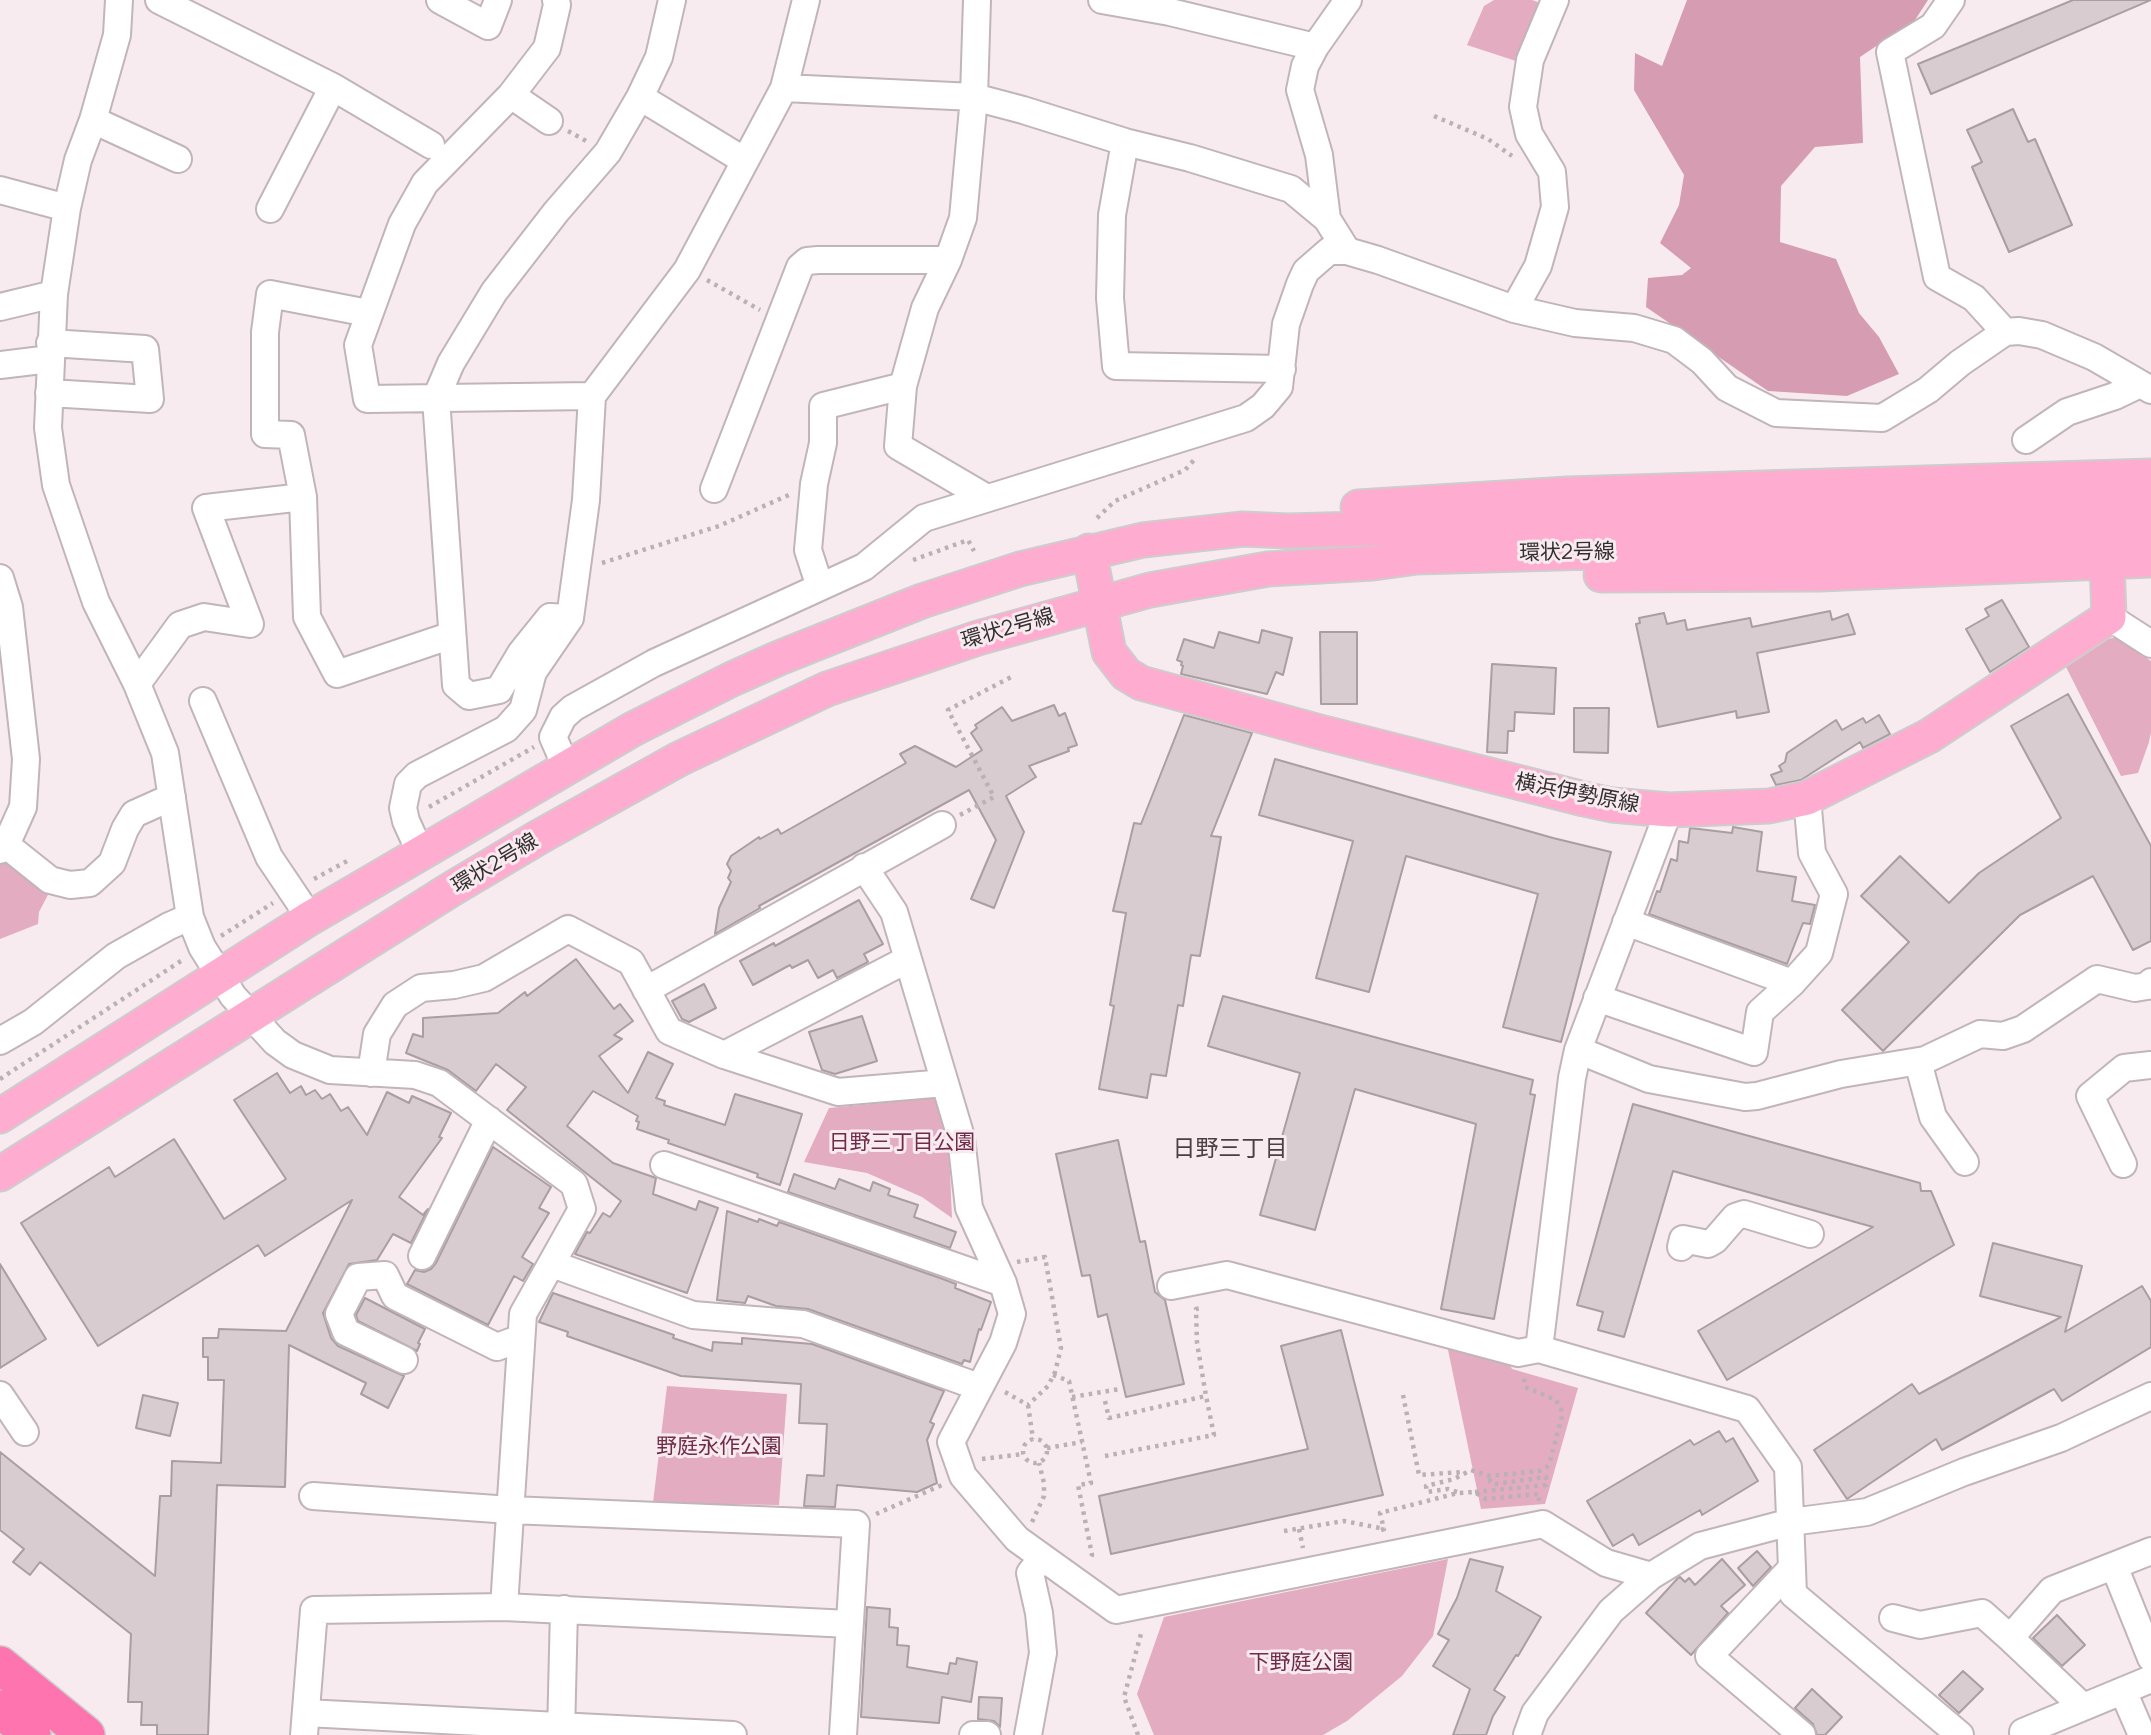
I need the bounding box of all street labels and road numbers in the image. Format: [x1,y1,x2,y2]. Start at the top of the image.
street label: 環状2号線 [1519,540,1615,566]
street label: 環状2号線 [958,604,1058,654]
street label: 横浜伊勢原線 [1513,770,1641,818]
street label: 環状2号線 [447,828,543,900]

